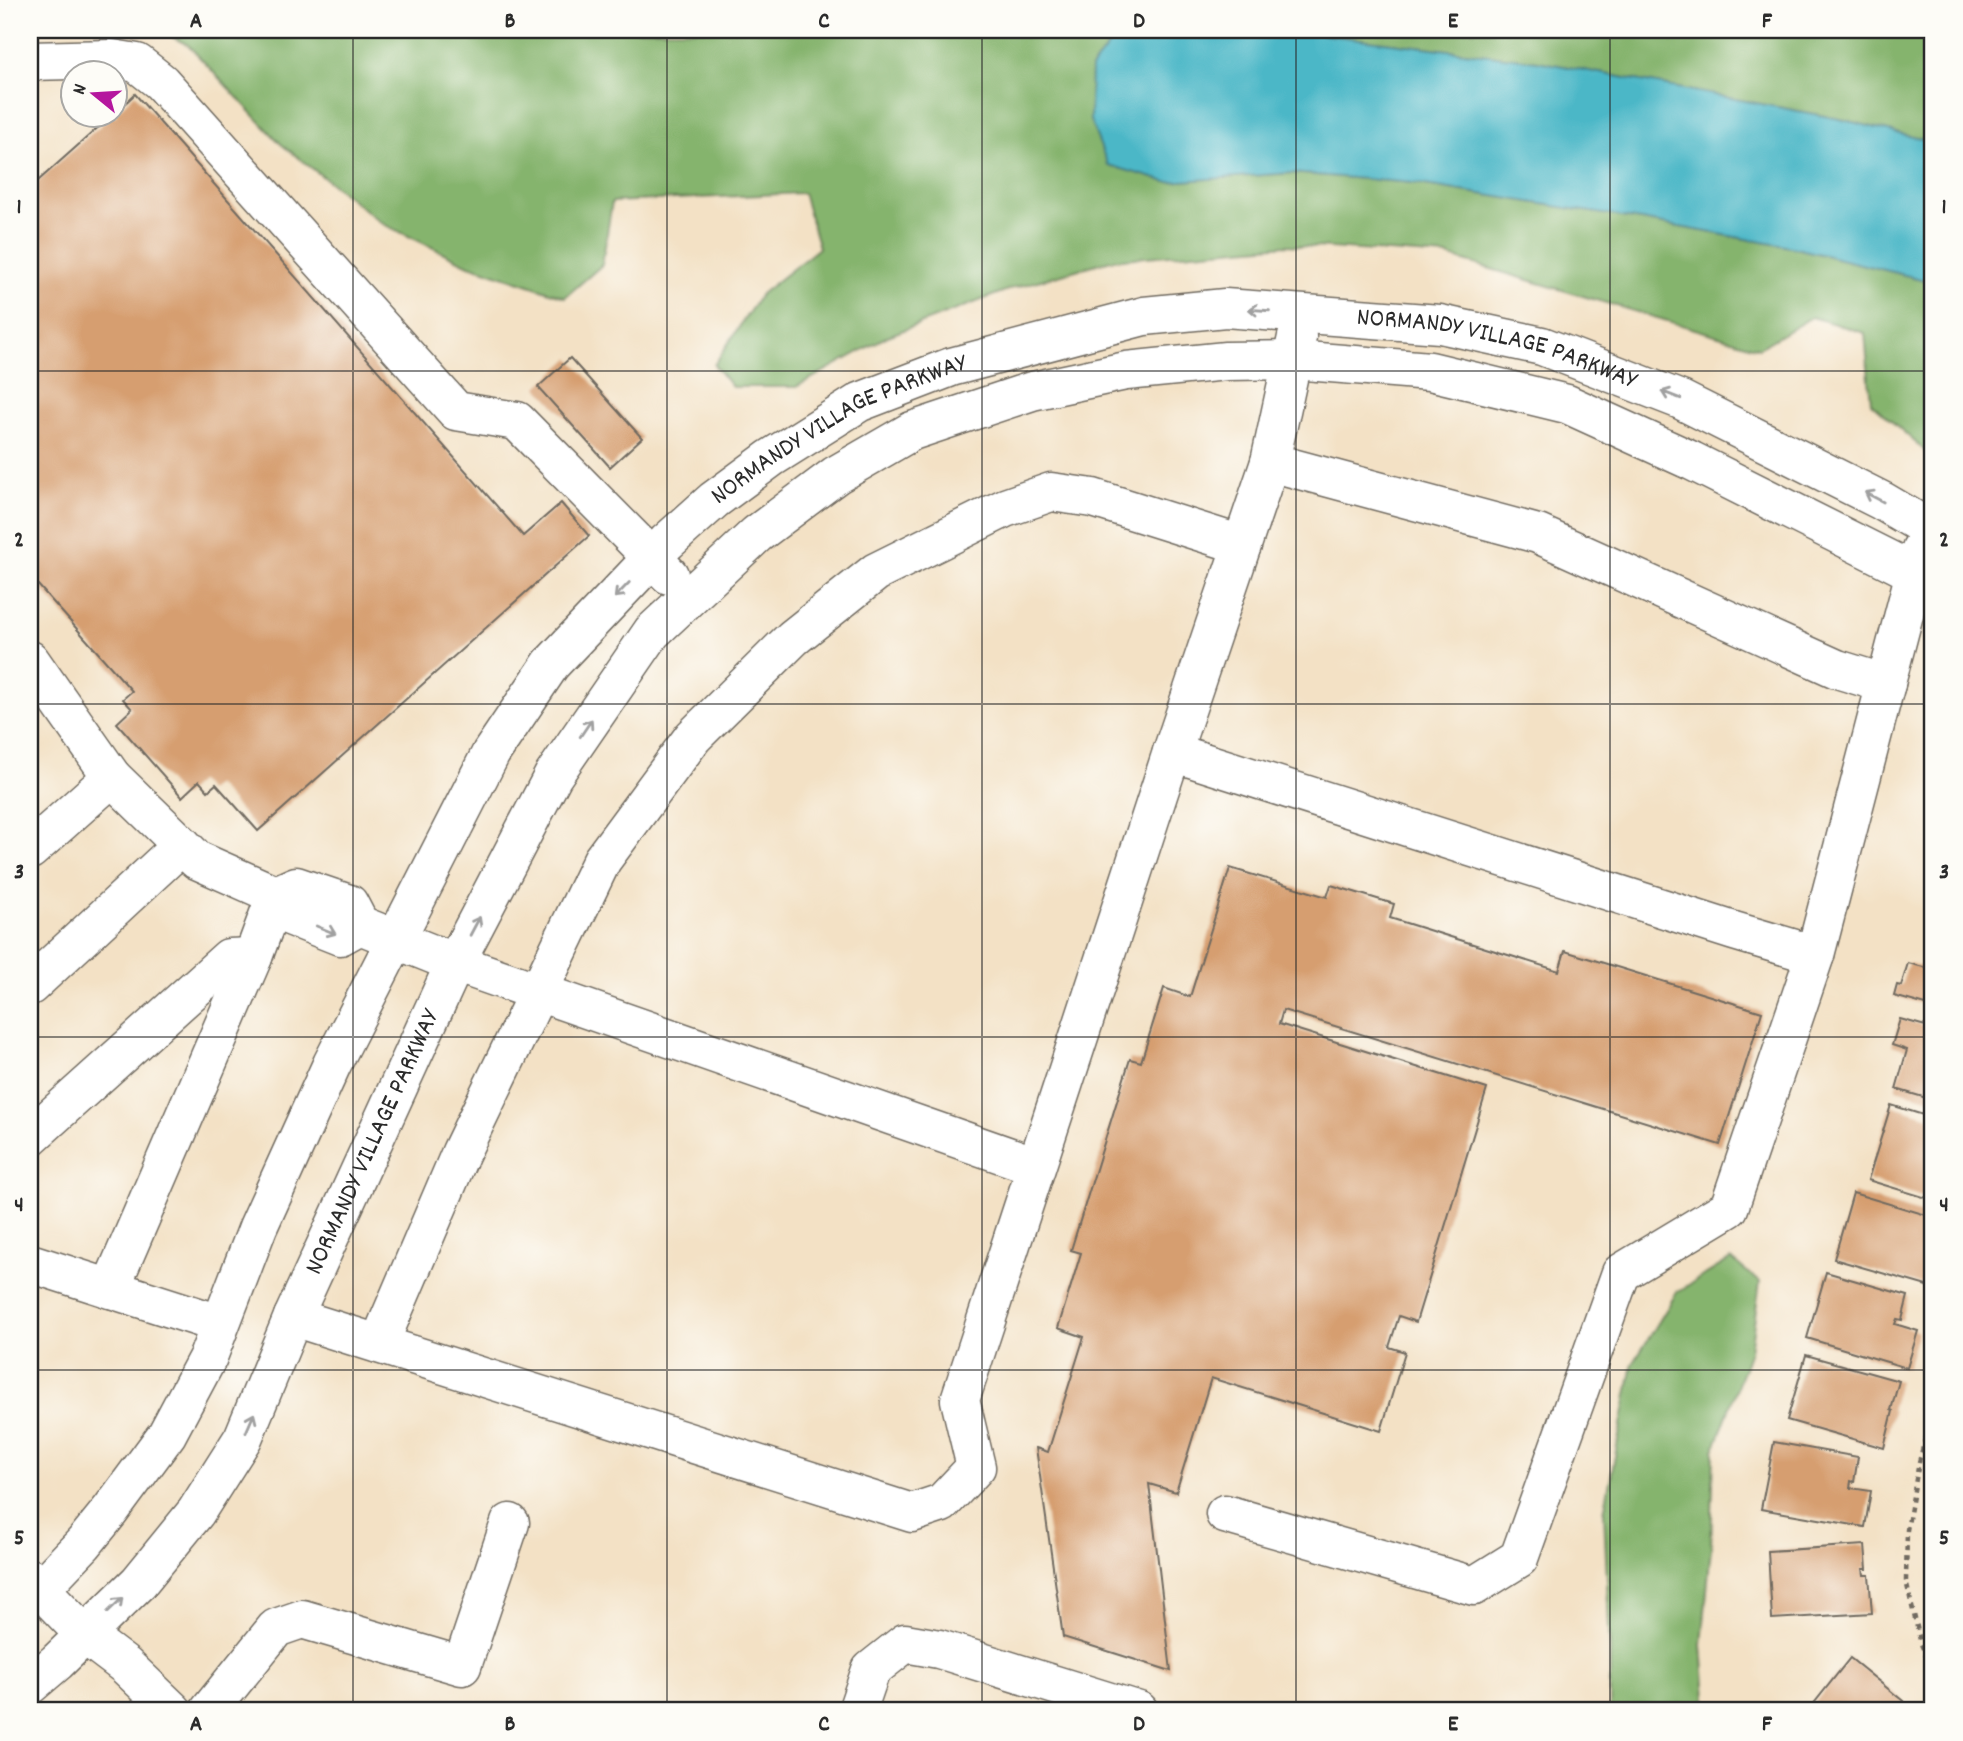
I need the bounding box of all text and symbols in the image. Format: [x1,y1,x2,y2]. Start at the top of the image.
text: A [190,6,202,39]
text: B [505,6,516,39]
text: C [818,6,830,39]
text: D [1133,6,1145,39]
text: E [1448,6,1459,39]
text: F [1762,6,1773,39]
north arrow [60,60,130,130]
text: N [67,81,95,98]
text: 1 [16,192,22,225]
text: 1 [1941,192,1947,225]
street label: NORMANDY VILLAGE PARKWAY [1355,299,1643,400]
one-way arrow [1248,303,1271,316]
street label: NORMANDY VILLAGE PARKWAY [703,345,972,515]
one-way arrow [1660,388,1682,401]
one-way arrow [1864,490,1885,504]
text: 2 [14,525,24,558]
text: 2 [1939,525,1949,558]
one-way arrow [614,581,630,599]
one-way arrow [579,719,593,738]
text: 3 [14,857,24,890]
text: 3 [1939,857,1949,890]
one-way arrow [468,916,482,937]
one-way arrow [314,925,336,938]
street label: NORMANDY VILLAGE PARKWAY [296,1002,450,1281]
text: 4 [14,1190,24,1223]
text: 4 [1939,1190,1949,1223]
one-way arrow [244,1413,257,1434]
text: 5 [14,1523,24,1556]
text: 5 [1939,1523,1949,1556]
one-way arrow [106,1597,123,1614]
text: A [190,1709,202,1741]
text: B [505,1709,516,1741]
text: C [818,1709,830,1741]
text: D [1133,1709,1145,1741]
text: E [1448,1709,1459,1741]
text: F [1762,1709,1773,1741]

